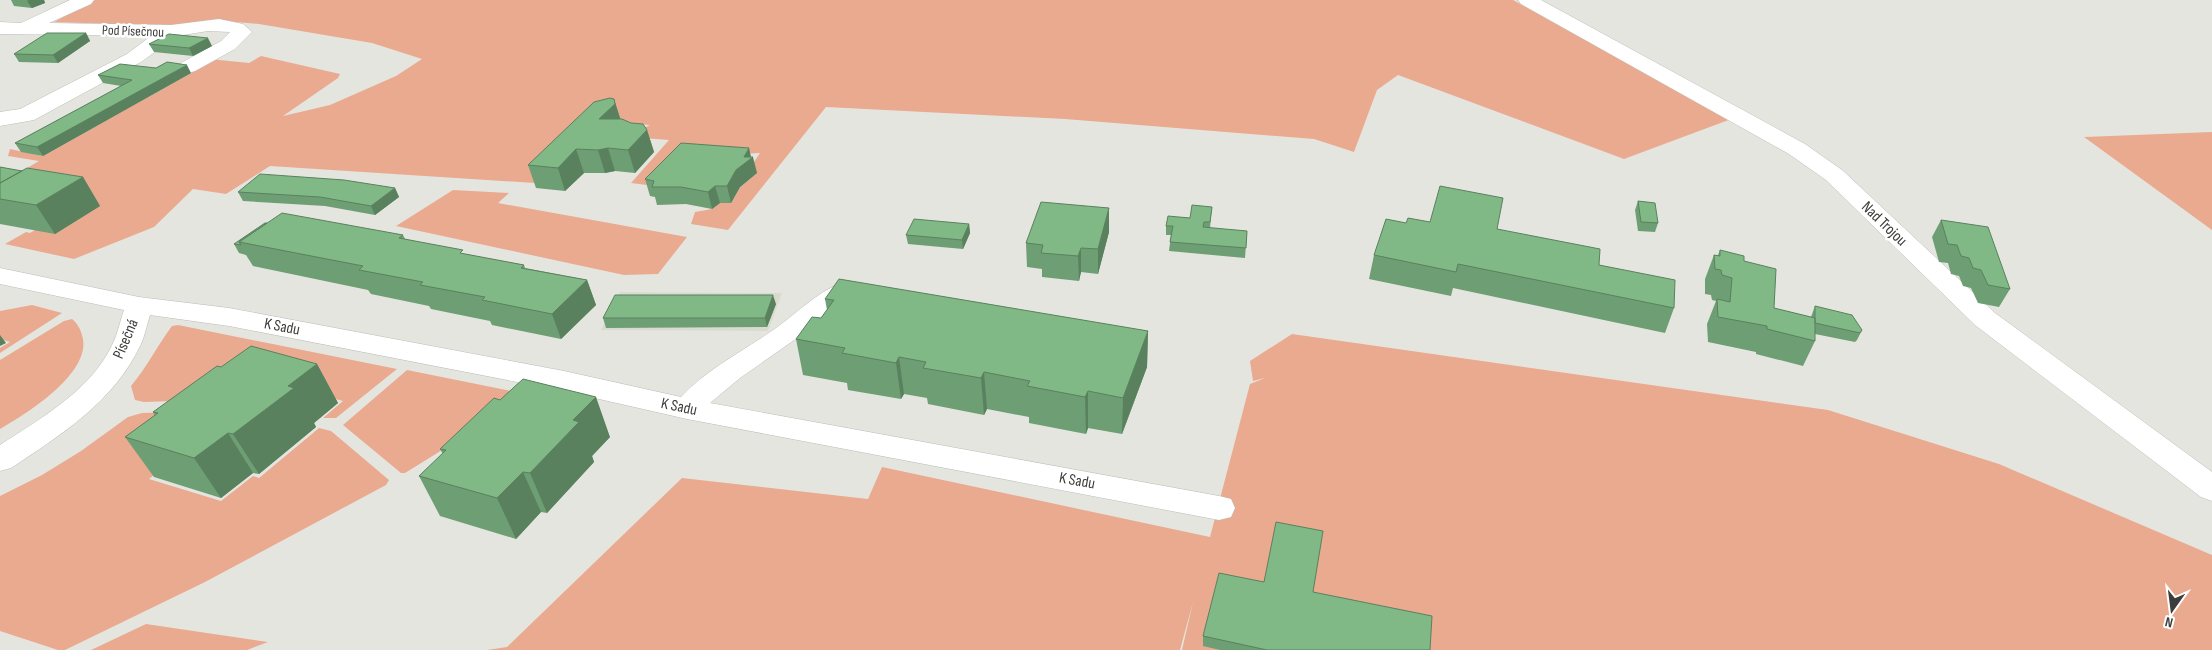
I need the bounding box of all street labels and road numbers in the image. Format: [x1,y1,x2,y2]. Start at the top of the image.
street label: Pod Písečnou [102,21,164,41]
street label: Nad Trojou [1857,198,1911,250]
street label: K Sadu [262,314,302,340]
street label: Písečná [109,316,143,362]
street label: K Sadu [659,394,699,420]
street label: K Sadu [1058,469,1096,493]

